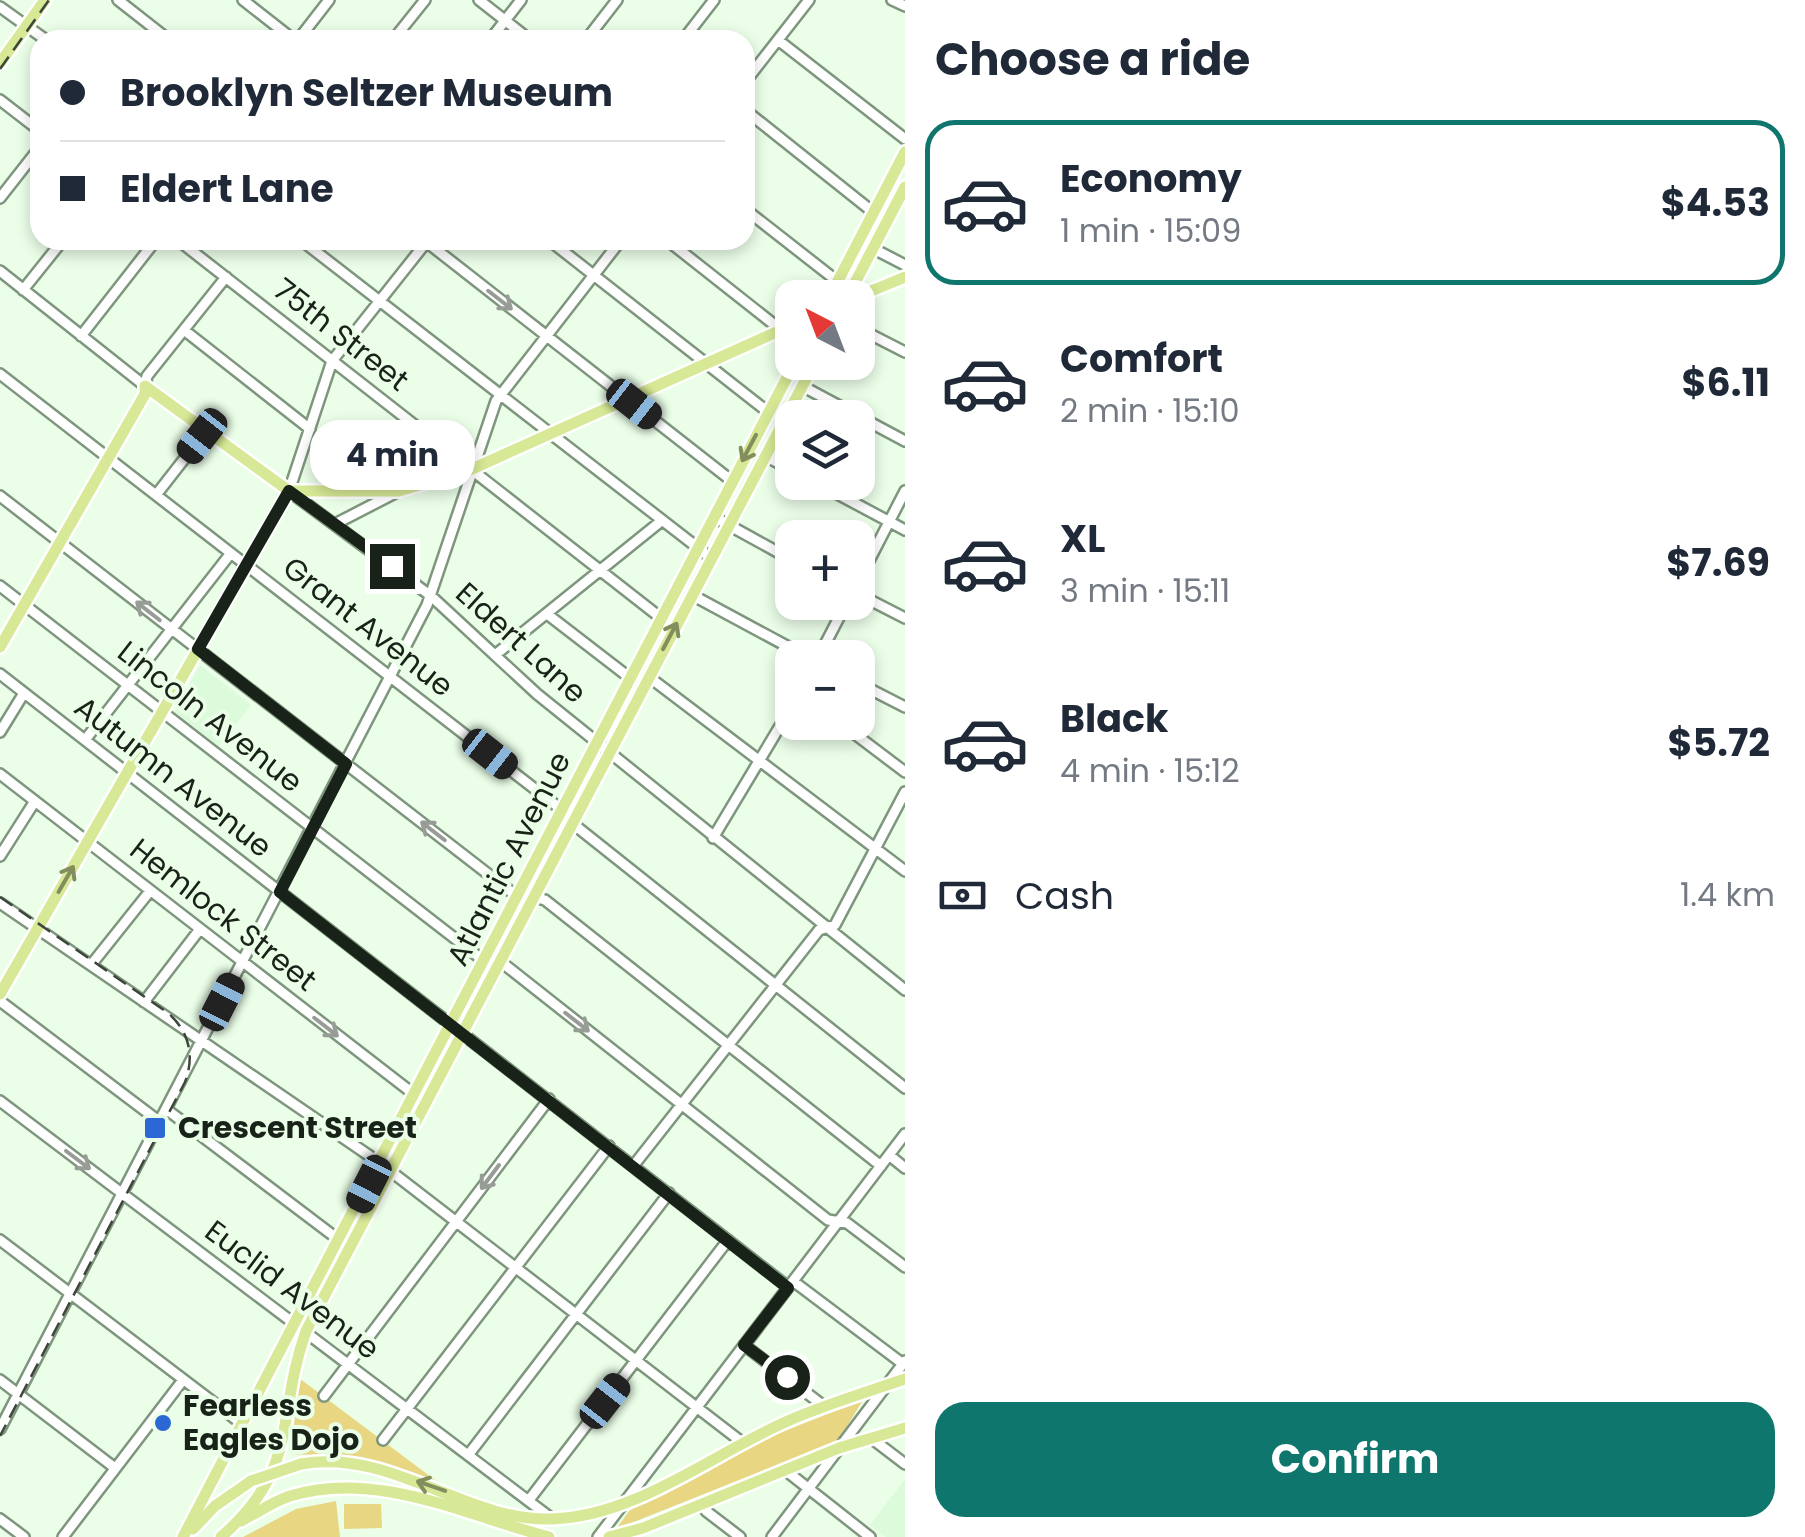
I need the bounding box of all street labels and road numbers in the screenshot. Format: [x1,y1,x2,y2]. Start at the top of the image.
street label: 75th Street [265,268,418,401]
street label: Grant Avenue [274,546,463,707]
street label: Eldert Lane [446,572,596,713]
street label: Lincoln Avenue [109,631,312,803]
street label: Autumn Avenue [65,686,281,868]
street label: Atlantic Avenue [436,744,581,973]
street label: Hemlock Street [121,828,326,1001]
street label: Euclid Avenue [196,1210,388,1370]

